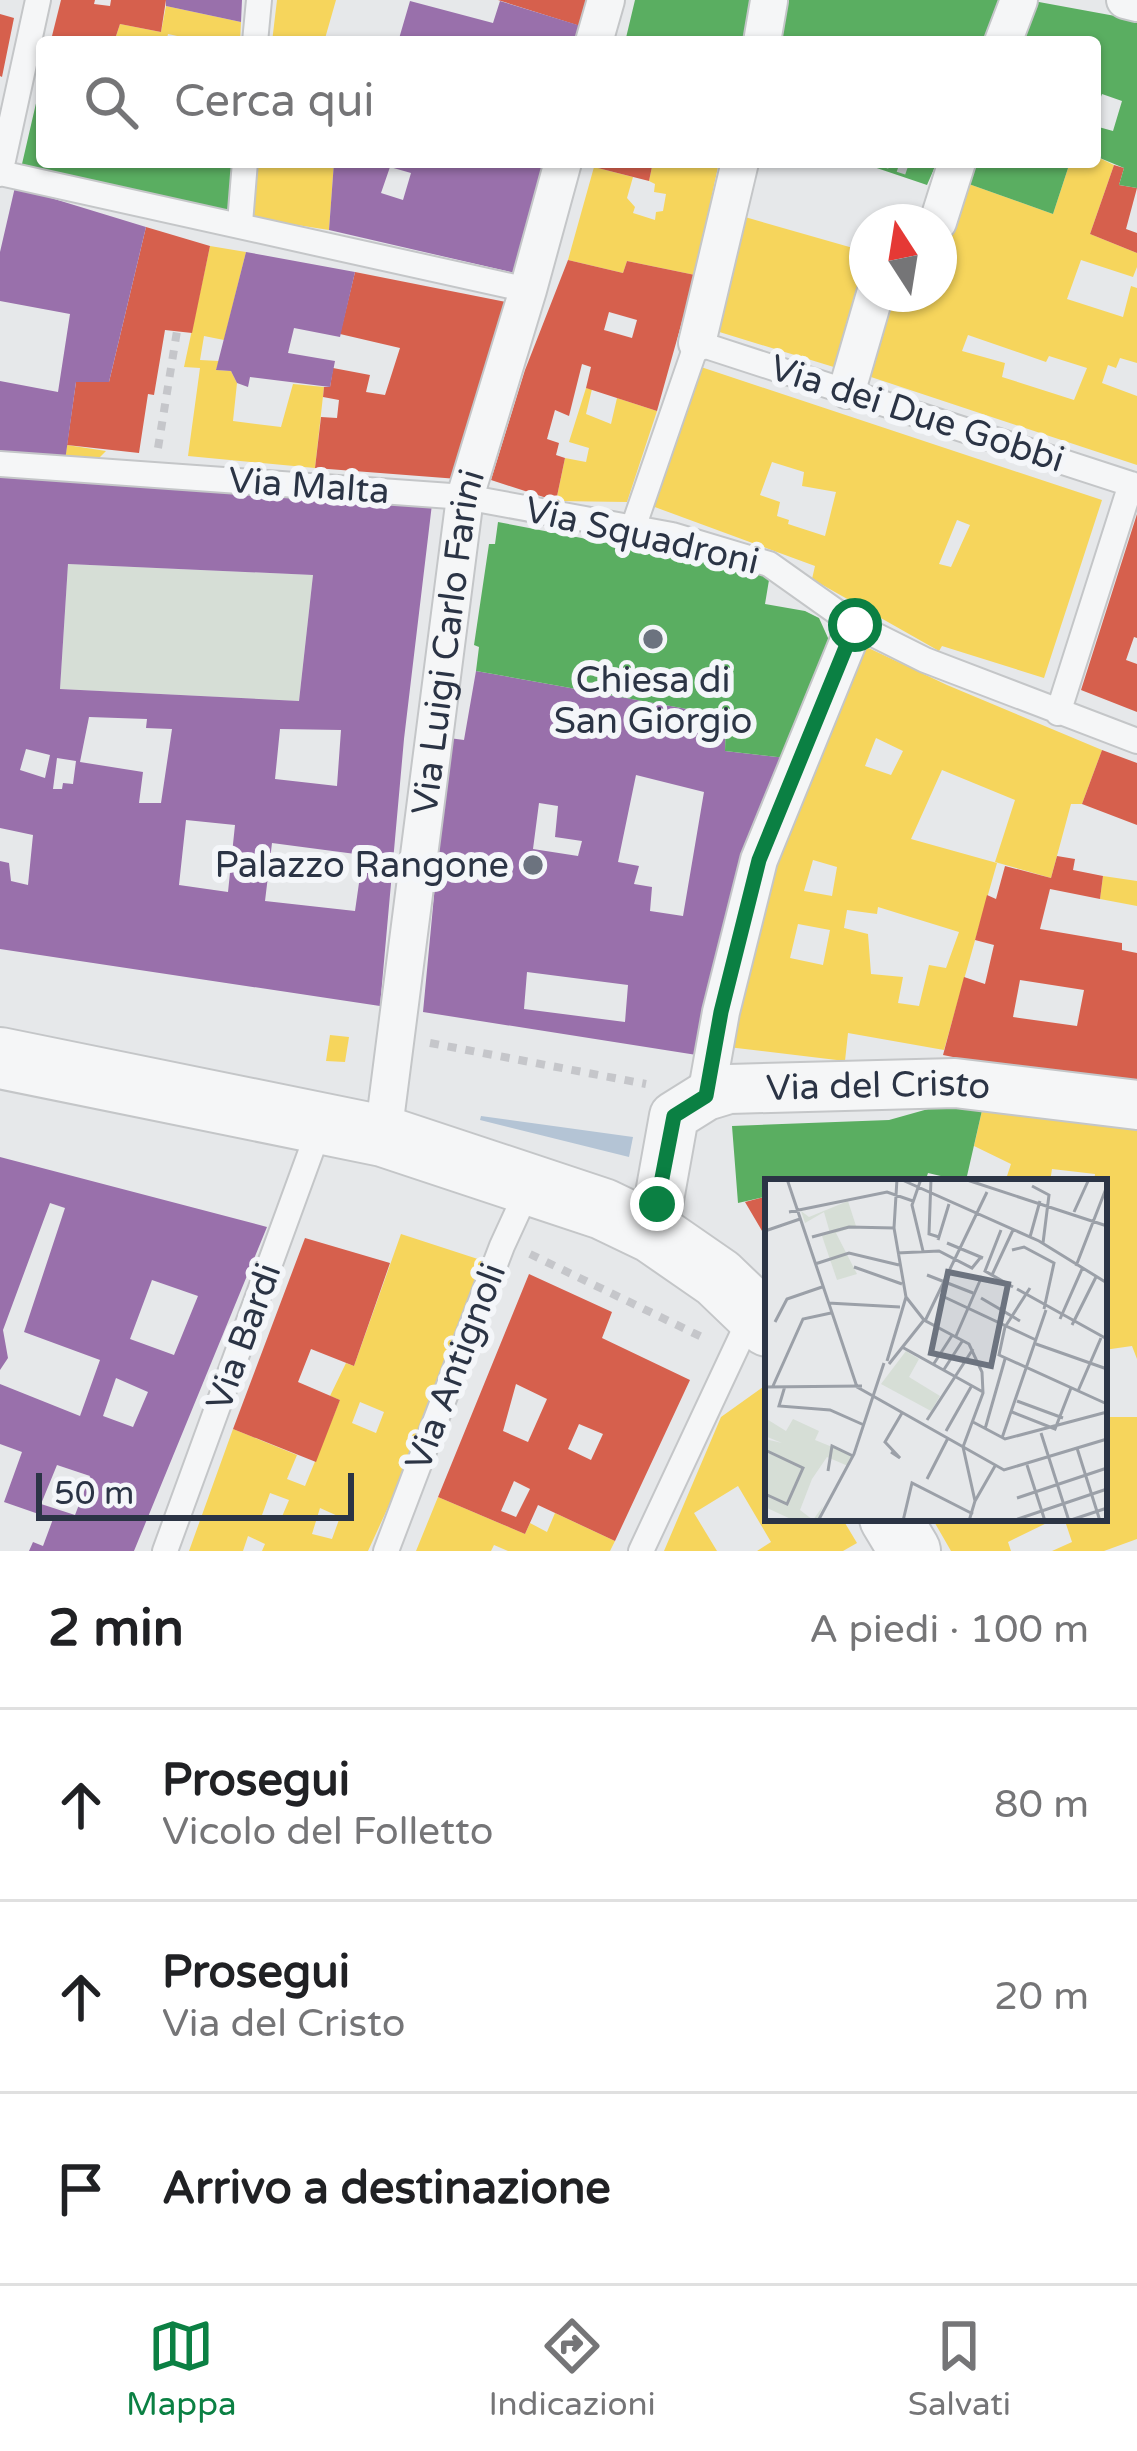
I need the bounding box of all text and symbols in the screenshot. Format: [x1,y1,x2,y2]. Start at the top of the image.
search box [36,36,1101,168]
icon: search [78,69,144,135]
text: Cerca qui [174,75,375,129]
north arrow [849,204,957,312]
street label: Via dei Due Gobbi [765,346,1069,482]
street label: Via Malta [227,459,391,513]
street label: Via Luigi Carlo Farini [403,464,494,818]
street label: Via Squadroni [521,488,763,584]
route start [828,598,882,652]
marker: Chiesa di San Giorgio [640,626,666,652]
place label: Chiesa di San Giorgio [554,659,752,743]
place label: Palazzo Rangone [215,844,509,887]
marker: Palazzo Rangone [520,852,546,878]
street label: Via del Cristo [765,1062,993,1110]
route end [630,1177,684,1231]
inset map [765,1179,1107,1521]
street label: Via Antignoli [397,1257,515,1477]
street label: Via Bardi [198,1258,290,1416]
scale bar [36,1467,354,1520]
text: 50 m [54,1474,134,1513]
text: 2 min [48,1598,184,1660]
text: A piedi · 100 m [809,1606,1089,1653]
text: Prosegui [162,1754,350,1808]
icon: ahead [48,1772,114,1838]
text: 80 m [994,1781,1089,1828]
text: Vicolo del Folletto [162,1808,493,1855]
text: Prosegui [162,1946,350,2000]
icon: ahead [48,1964,114,2030]
text: 20 m [994,1973,1089,2020]
text: Via del Cristo [162,2000,405,2047]
icon: arrive [48,2156,114,2222]
text: Arrivo a destinazione [162,2162,611,2216]
tab: Mappa [126,2313,237,2424]
tab: Indicazioni [488,2313,656,2424]
tab: Salvati [908,2313,1011,2424]

